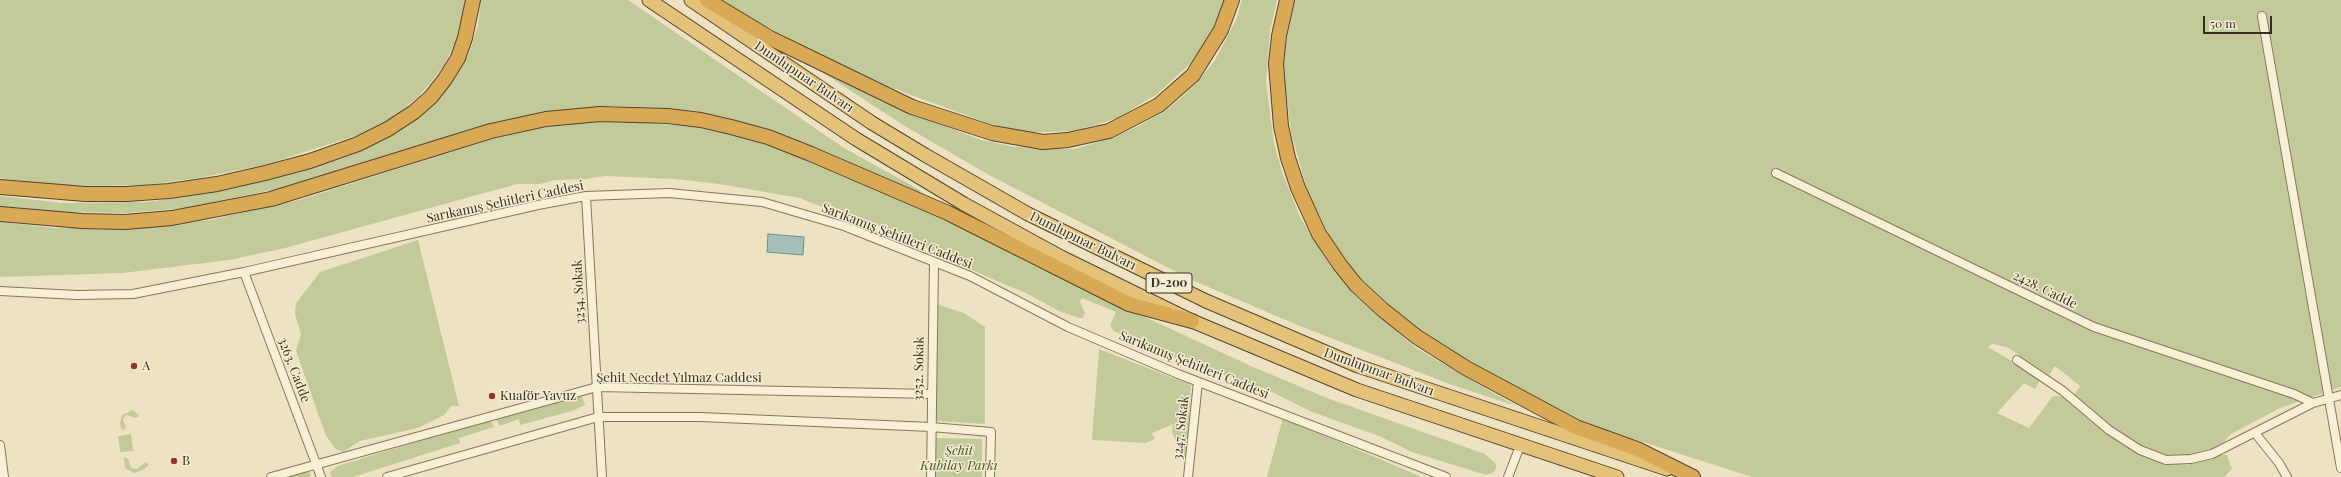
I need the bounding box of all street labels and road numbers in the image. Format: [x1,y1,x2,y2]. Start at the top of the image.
street label: Dumlupınar Bulvarı [752,38,856,116]
street label: Sarıkamış Şehitleri Caddesi [425,178,585,226]
street label: Sarıkamış Şehitleri Caddesi [819,200,975,272]
street label: Dumlupınar Bulvarı [1027,209,1139,273]
street label: 3254. Sokak [570,259,588,325]
street label: 2428. Cadde [2010,268,2080,312]
road number: D-200 [1146,273,1192,293]
street label: Sarıkamış Şehitleri Caddesi [1117,328,1271,402]
street label: 3263. Cadde [274,335,314,405]
street label: 3252. Sokak [911,336,927,402]
street label: Dumlupınar Bulvarı [1322,345,1436,399]
street label: Şehit Necdet Yılmaz Caddesi [596,370,762,386]
street label: 3247. Sokak [1170,395,1192,461]

